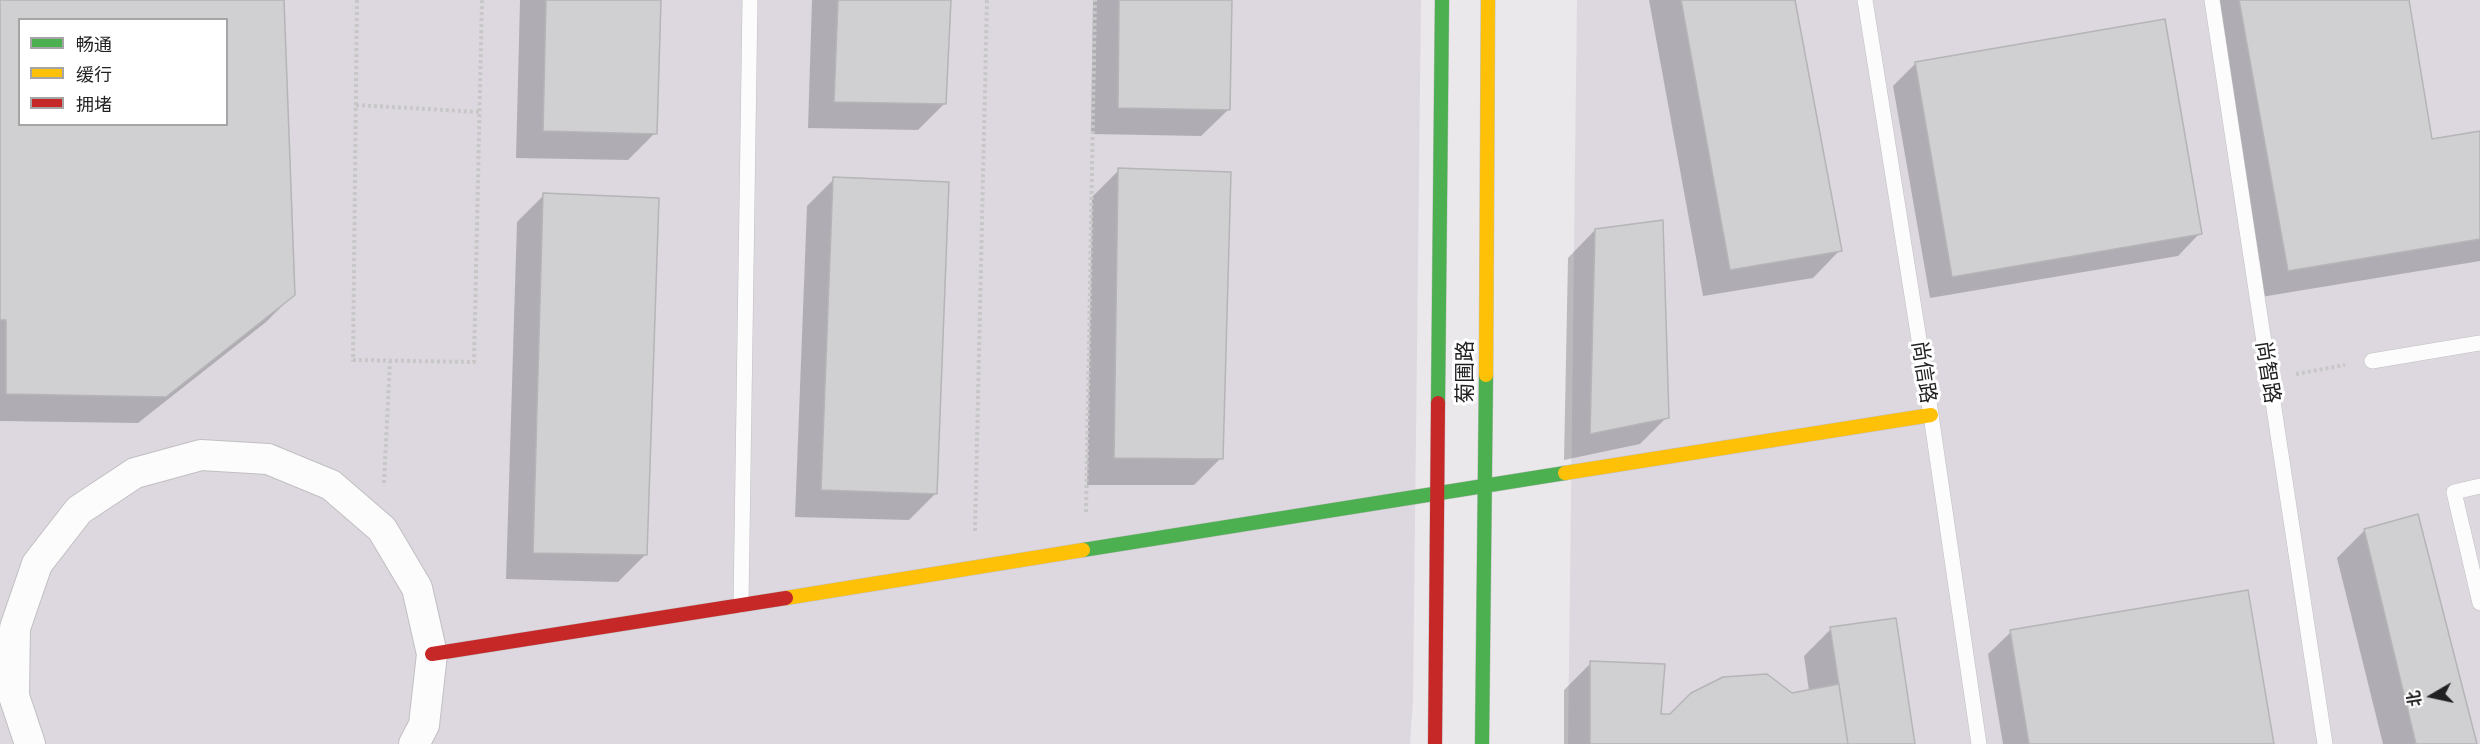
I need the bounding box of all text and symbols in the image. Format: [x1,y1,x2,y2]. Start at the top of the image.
legend [18,18,228,126]
text: 畅通 [76,34,112,54]
text: 缓行 [76,64,112,84]
text: 拥堵 [76,94,112,114]
street label: 尚信路 [1907,339,1941,405]
street label: 尚智路 [2251,339,2285,405]
street label: 菊圃路 [1452,341,1478,403]
north arrow [2402,666,2462,726]
text: 北 [2404,690,2424,708]

